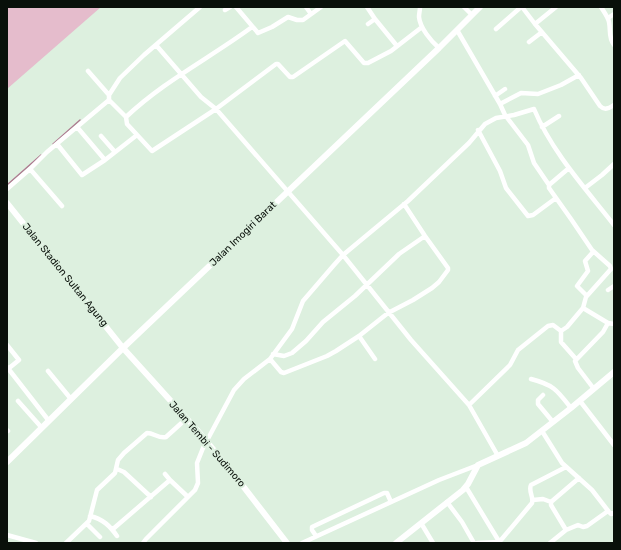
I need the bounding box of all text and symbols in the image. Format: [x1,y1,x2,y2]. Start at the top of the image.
street label: Jalan Imogiri Barat [207,199,279,269]
street label: Jalan Stadion Sultan Agung [20,221,110,329]
street label: Jalan Tembi - Sudimoro [166,398,248,490]

